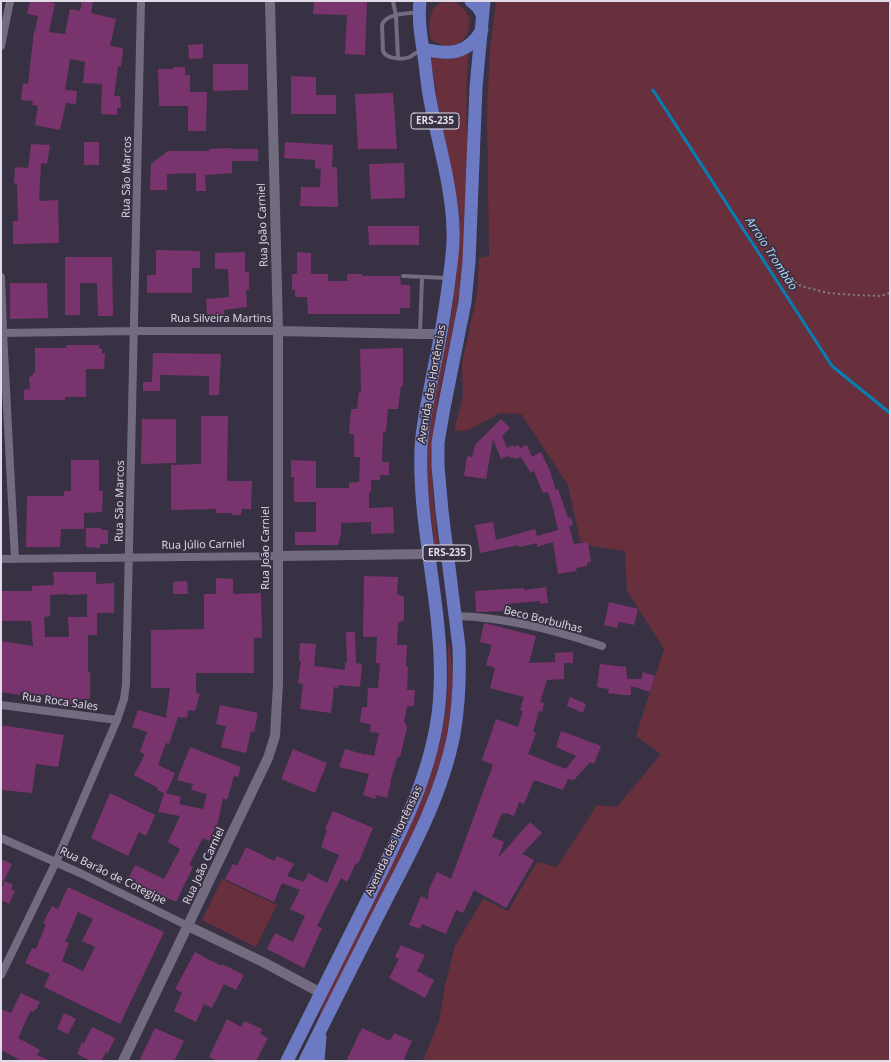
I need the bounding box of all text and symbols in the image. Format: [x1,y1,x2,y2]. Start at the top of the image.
road number: ERS-235 [411,113,459,129]
street label: Rua São Marcos [120,136,134,218]
street label: Rua João Carniel [255,183,271,267]
water label: Arroio Trombão [742,215,800,293]
street label: Rua Silveira Martins [170,312,272,326]
street label: Avenida das Hortênsias [415,324,449,444]
street label: Rua São Marcos [113,460,127,542]
street label: Rua João Carniel [259,506,273,590]
street label: Rua Júlio Carniel [161,538,245,552]
road number: ERS-235 [423,545,471,561]
street label: Beco Borbulhas [502,604,584,636]
street label: Rua Roca Sales [21,690,99,714]
street label: Avenida das Hortênsias [363,784,425,898]
street label: Rua João Carniel [180,825,228,907]
street label: Rua Barão de Cotegipe [58,844,168,908]

